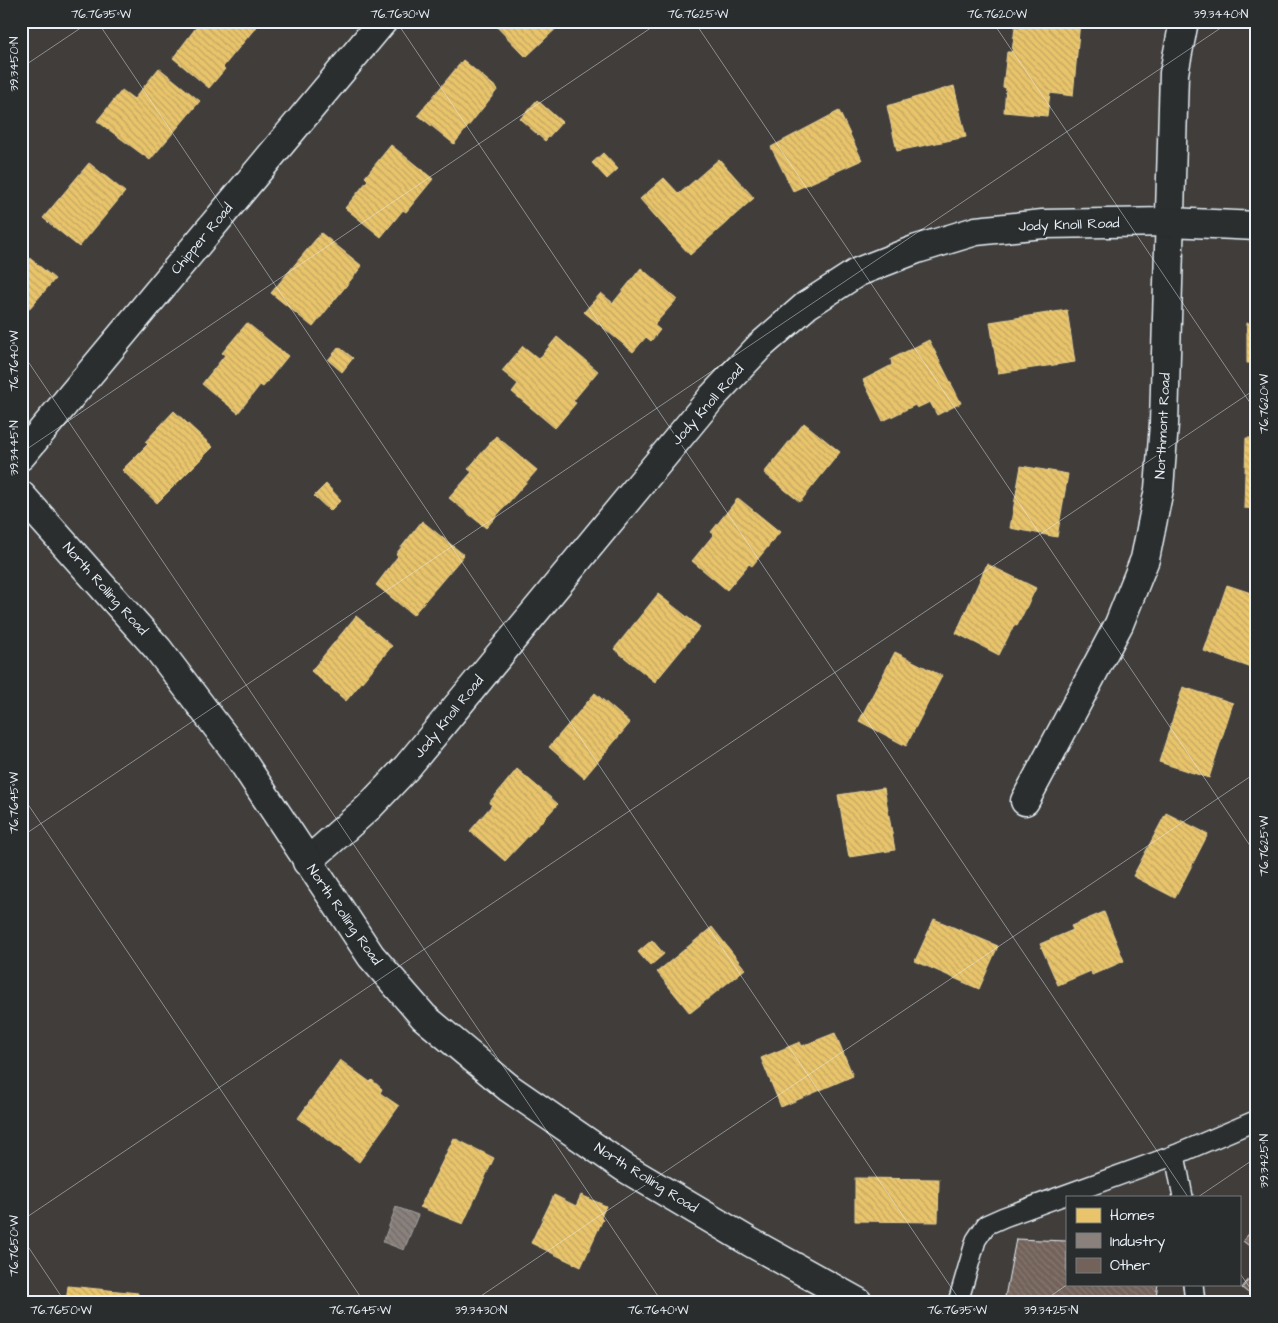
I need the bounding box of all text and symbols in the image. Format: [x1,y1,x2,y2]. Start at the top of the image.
text: 76.7635°W [71,6,132,23]
text: 76.7630°W [370,6,430,23]
text: 76.7625°W [668,6,729,23]
text: 76.7620°W [967,6,1028,23]
text: 39.3440°N [1194,6,1249,23]
text: 39.3450°N [6,36,23,92]
street label: Chipper Road [166,199,238,279]
street label: Jody Knoll Road [1018,213,1120,237]
text: 76.7640°W [6,330,23,392]
street label: Jody Knoll Road [667,360,749,450]
street label: Northmont Road [1150,372,1176,480]
text: 76.7620°W [1256,373,1273,434]
text: 39.3445°N [6,420,23,476]
street label: North Rolling Road [58,538,152,640]
street label: Jody Knoll Road [409,671,489,763]
text: 76.7645°W [6,771,23,834]
text: 76.7625°W [1256,815,1273,876]
street label: North Rolling Road [302,861,386,969]
text: 39.3425°N [1256,1133,1273,1188]
street label: North Rolling Road [590,1138,702,1218]
legend [1066,1196,1240,1286]
text: Homes [1110,1205,1155,1226]
text: 76.7650°W [6,1215,23,1277]
text: Industry [1110,1231,1165,1253]
text: Other [1110,1255,1150,1276]
text: 76.7650°W [30,1302,92,1319]
text: 76.7645°W [329,1302,392,1319]
text: 39.3430°N [455,1302,508,1319]
text: 76.7640°W [627,1302,689,1319]
text: 76.7635°W [927,1302,988,1319]
text: 39.3425°N [1024,1302,1079,1319]

